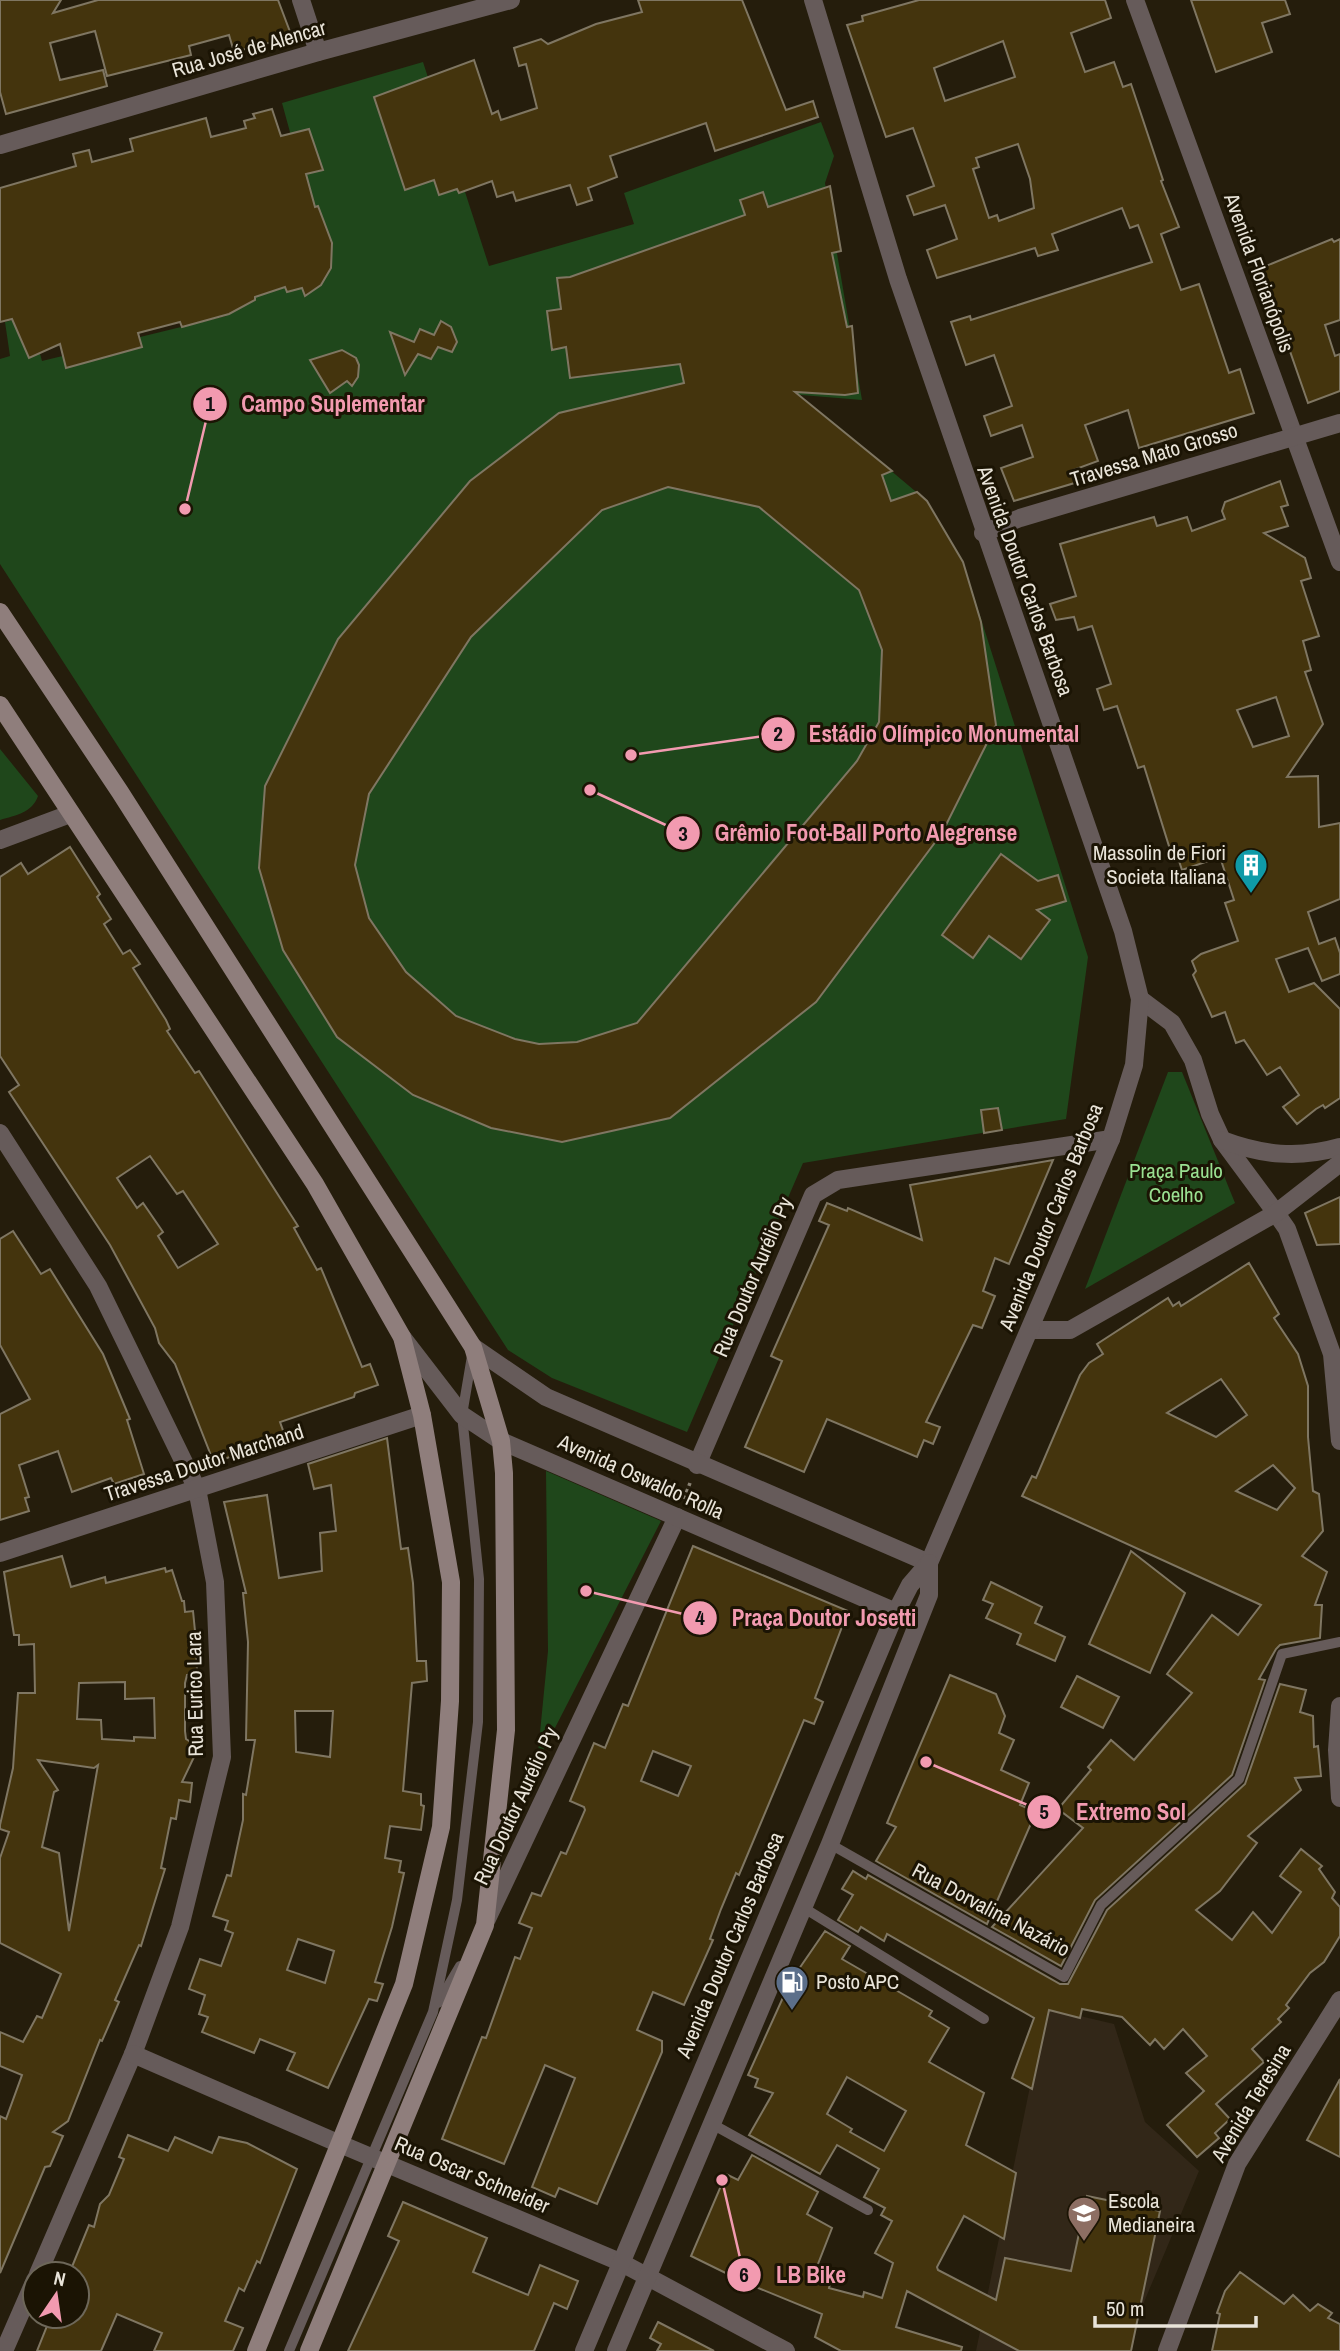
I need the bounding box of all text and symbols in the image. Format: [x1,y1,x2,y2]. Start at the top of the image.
street label: Rua José de Alencar [168,13,329,84]
street label: Avenida Florianópolis [1217,188,1302,356]
callout: Campo Suplementar [192,382,439,426]
text: Campo Suplementar [241,388,425,419]
text: 1 [205,389,215,418]
street label: Travessa Mato Grosso [1067,415,1241,494]
street label: Avenida Doutor Carlos Barbosa [970,461,1081,700]
callout: Estádio Olímpico Monumental [760,712,1094,756]
text: Estádio Olímpico Monumental [809,718,1079,749]
text: 2 [773,719,783,748]
callout: Grêmio Foot-Ball Porto Alegrense [665,811,1031,855]
text: Grêmio Foot-Ball Porto Alegrense [715,817,1017,848]
text: 3 [678,819,688,848]
place label: Massolin de Fiori Societa Italiana [1093,838,1226,891]
building icon: Massolin de Fiori Societa Italiana [1232,846,1270,895]
street label: Avenida Doutor Carlos Barbosa [991,1098,1110,1336]
park label: Praça Paulo Coelho [1129,1156,1223,1209]
street label: Rua Doutor Aurélio Py [706,1192,800,1361]
street label: Travessa Doutor Marchand [100,1417,307,1508]
street label: Avenida Oswaldo Rolla [553,1427,729,1526]
callout: Praça Doutor Josetti [682,1596,930,1640]
text: Praça Doutor Josetti [732,1602,916,1633]
text: 4 [695,1603,705,1632]
street label: Rua Eurico Lara [179,1631,210,1757]
street label: Rua Doutor Aurélio Py [466,1722,565,1890]
callout: Extremo Sol [1027,1790,1200,1834]
text: Extremo Sol [1076,1796,1186,1827]
text: 5 [1039,1797,1049,1826]
street label: Avenida Doutor Carlos Barbosa [668,1827,790,2063]
street label: Rua Dorvalina Nazário [907,1856,1075,1963]
fuel station icon: Posto APC [773,1963,811,2012]
place label: Posto APC [816,1967,899,1996]
street label: Avenida Teresina [1203,2038,1298,2168]
street label: Rua Oscar Schneider [390,2129,554,2220]
place label: Escola Medianeira [1108,2186,1196,2239]
school or university icon: Escola Medianeira [1065,2194,1103,2243]
callout: LB Bike [727,2253,860,2297]
text: LB Bike [776,2259,846,2290]
north arrow [21,2260,91,2330]
text: 6 [739,2260,749,2289]
text: N [51,2265,68,2292]
scale bar [1095,2284,1256,2328]
text: 50 m [1106,2294,1144,2323]

